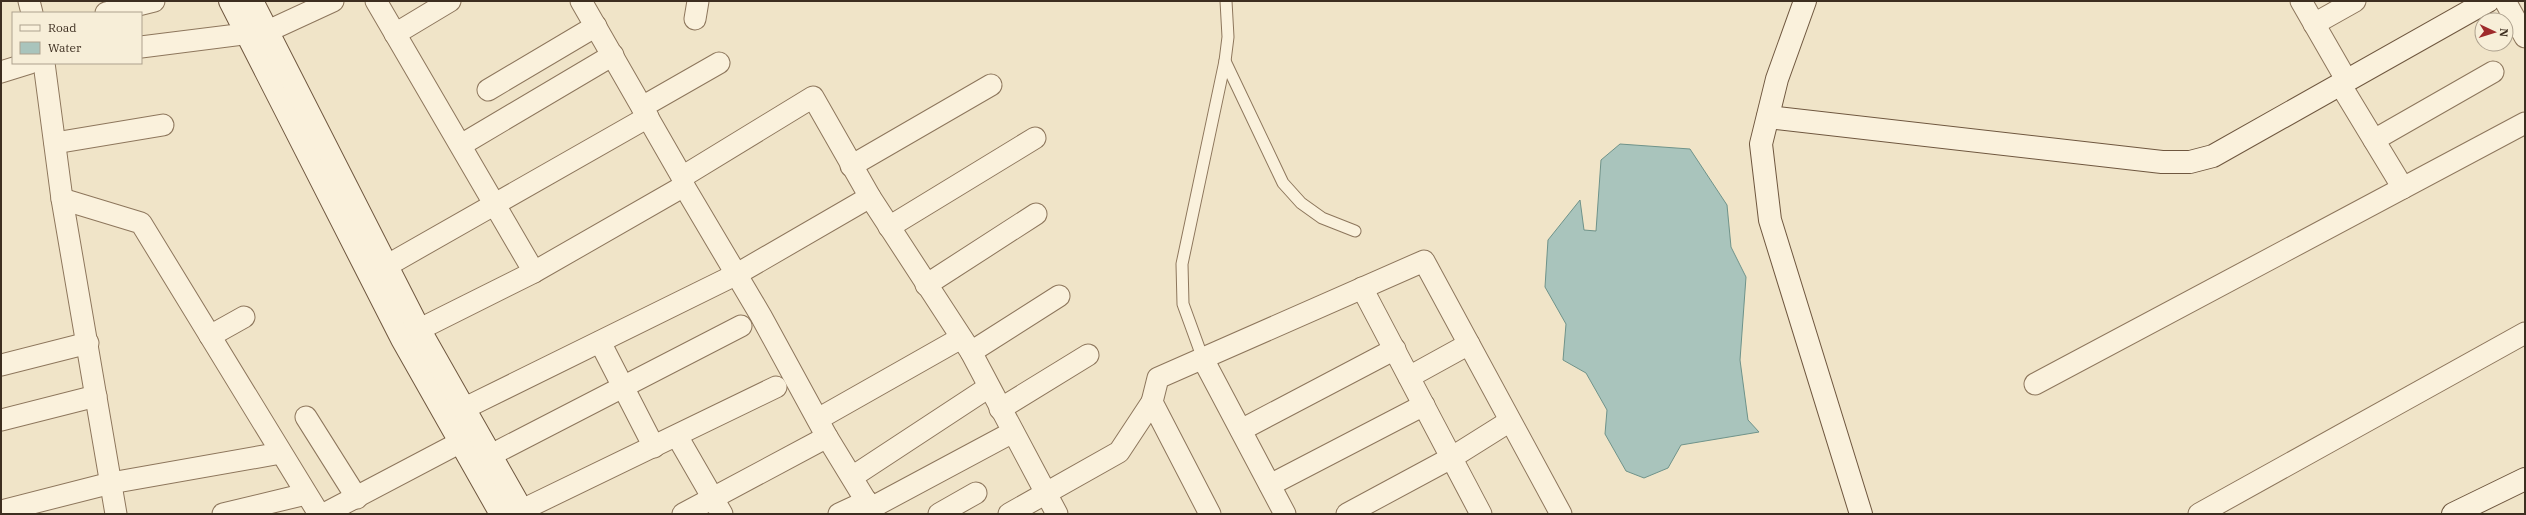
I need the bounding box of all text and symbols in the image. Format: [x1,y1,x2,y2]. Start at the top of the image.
legend [12,12,142,64]
north arrow [2474,12,2514,52]
text: Road [48,20,77,35]
text: N [2497,28,2511,38]
text: Water [48,40,82,55]

